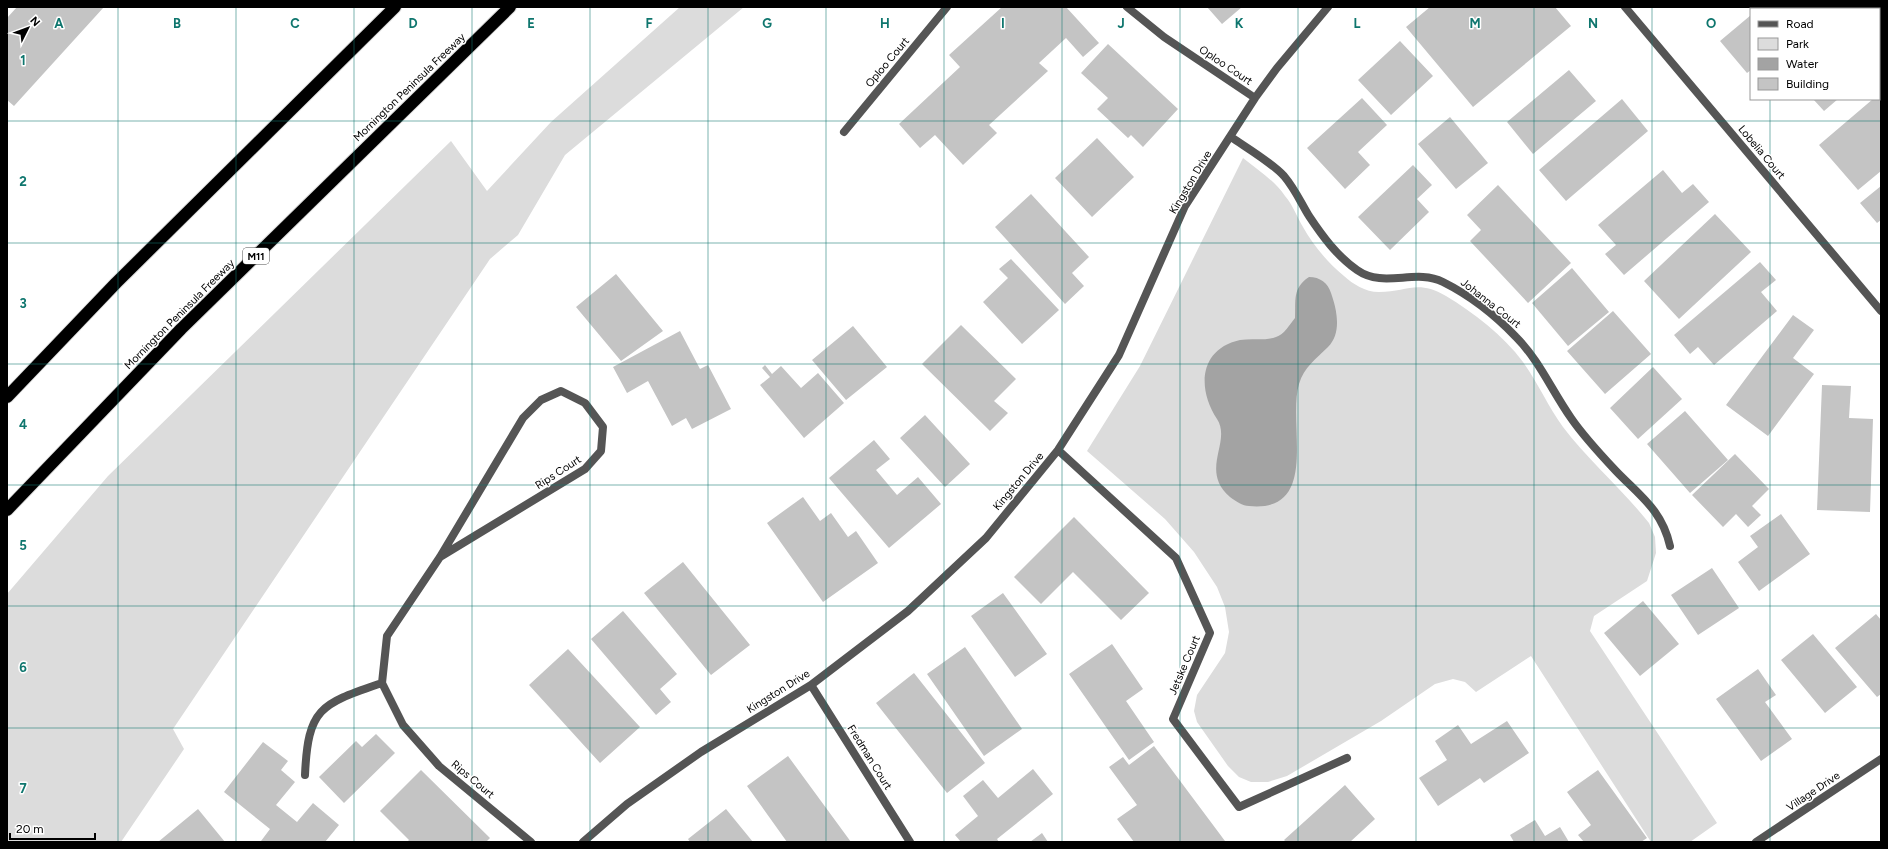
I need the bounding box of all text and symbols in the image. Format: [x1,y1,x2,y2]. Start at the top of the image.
north arrow [8,8,48,48]
legend [1750,8,1880,100]
text: N [27,14,43,29]
text: A [54,16,64,31]
text: B [173,16,181,31]
text: C [290,16,300,31]
text: D [408,16,418,31]
text: E [527,16,535,31]
text: F [645,16,653,31]
text: G [762,16,772,31]
text: H [880,16,890,31]
text: I [1001,16,1005,31]
text: J [1117,16,1125,31]
text: K [1235,16,1244,31]
text: L [1354,16,1361,31]
text: M [1469,16,1481,31]
text: N [1588,16,1598,31]
text: O [1706,16,1716,31]
text: Road [1786,17,1814,31]
street label: Mornington Peninsula Freeway [351,30,468,144]
street label: Oploo Court [863,35,912,90]
text: Park [1786,37,1809,51]
street label: Oploo Court [1197,43,1255,88]
text: 1 [20,53,26,68]
text: Water [1786,57,1818,71]
text: Building [1786,77,1829,91]
street label: Lobelia Court [1735,123,1788,182]
street label: Kingston Drive [1166,148,1214,216]
text: 2 [19,174,27,189]
road number: M11 [243,248,269,264]
street label: Mornington Peninsula Freeway [122,256,237,372]
street label: Johanna Court [1458,276,1523,331]
text: 3 [19,296,27,311]
text: 4 [19,417,27,432]
street label: Kingston Drive [990,450,1046,513]
street label: Rips Court [533,453,584,492]
text: 5 [19,538,27,553]
street label: Jetske Court [1166,634,1203,697]
text: 6 [19,660,27,675]
street label: Kingston Drive [744,667,812,716]
street label: Fredman Court [844,722,895,792]
street label: Rips Court [449,758,497,801]
street label: Village Drive [1784,769,1842,814]
text: 7 [19,781,27,796]
scale bar [10,815,95,841]
text: 20 m [16,822,44,836]

